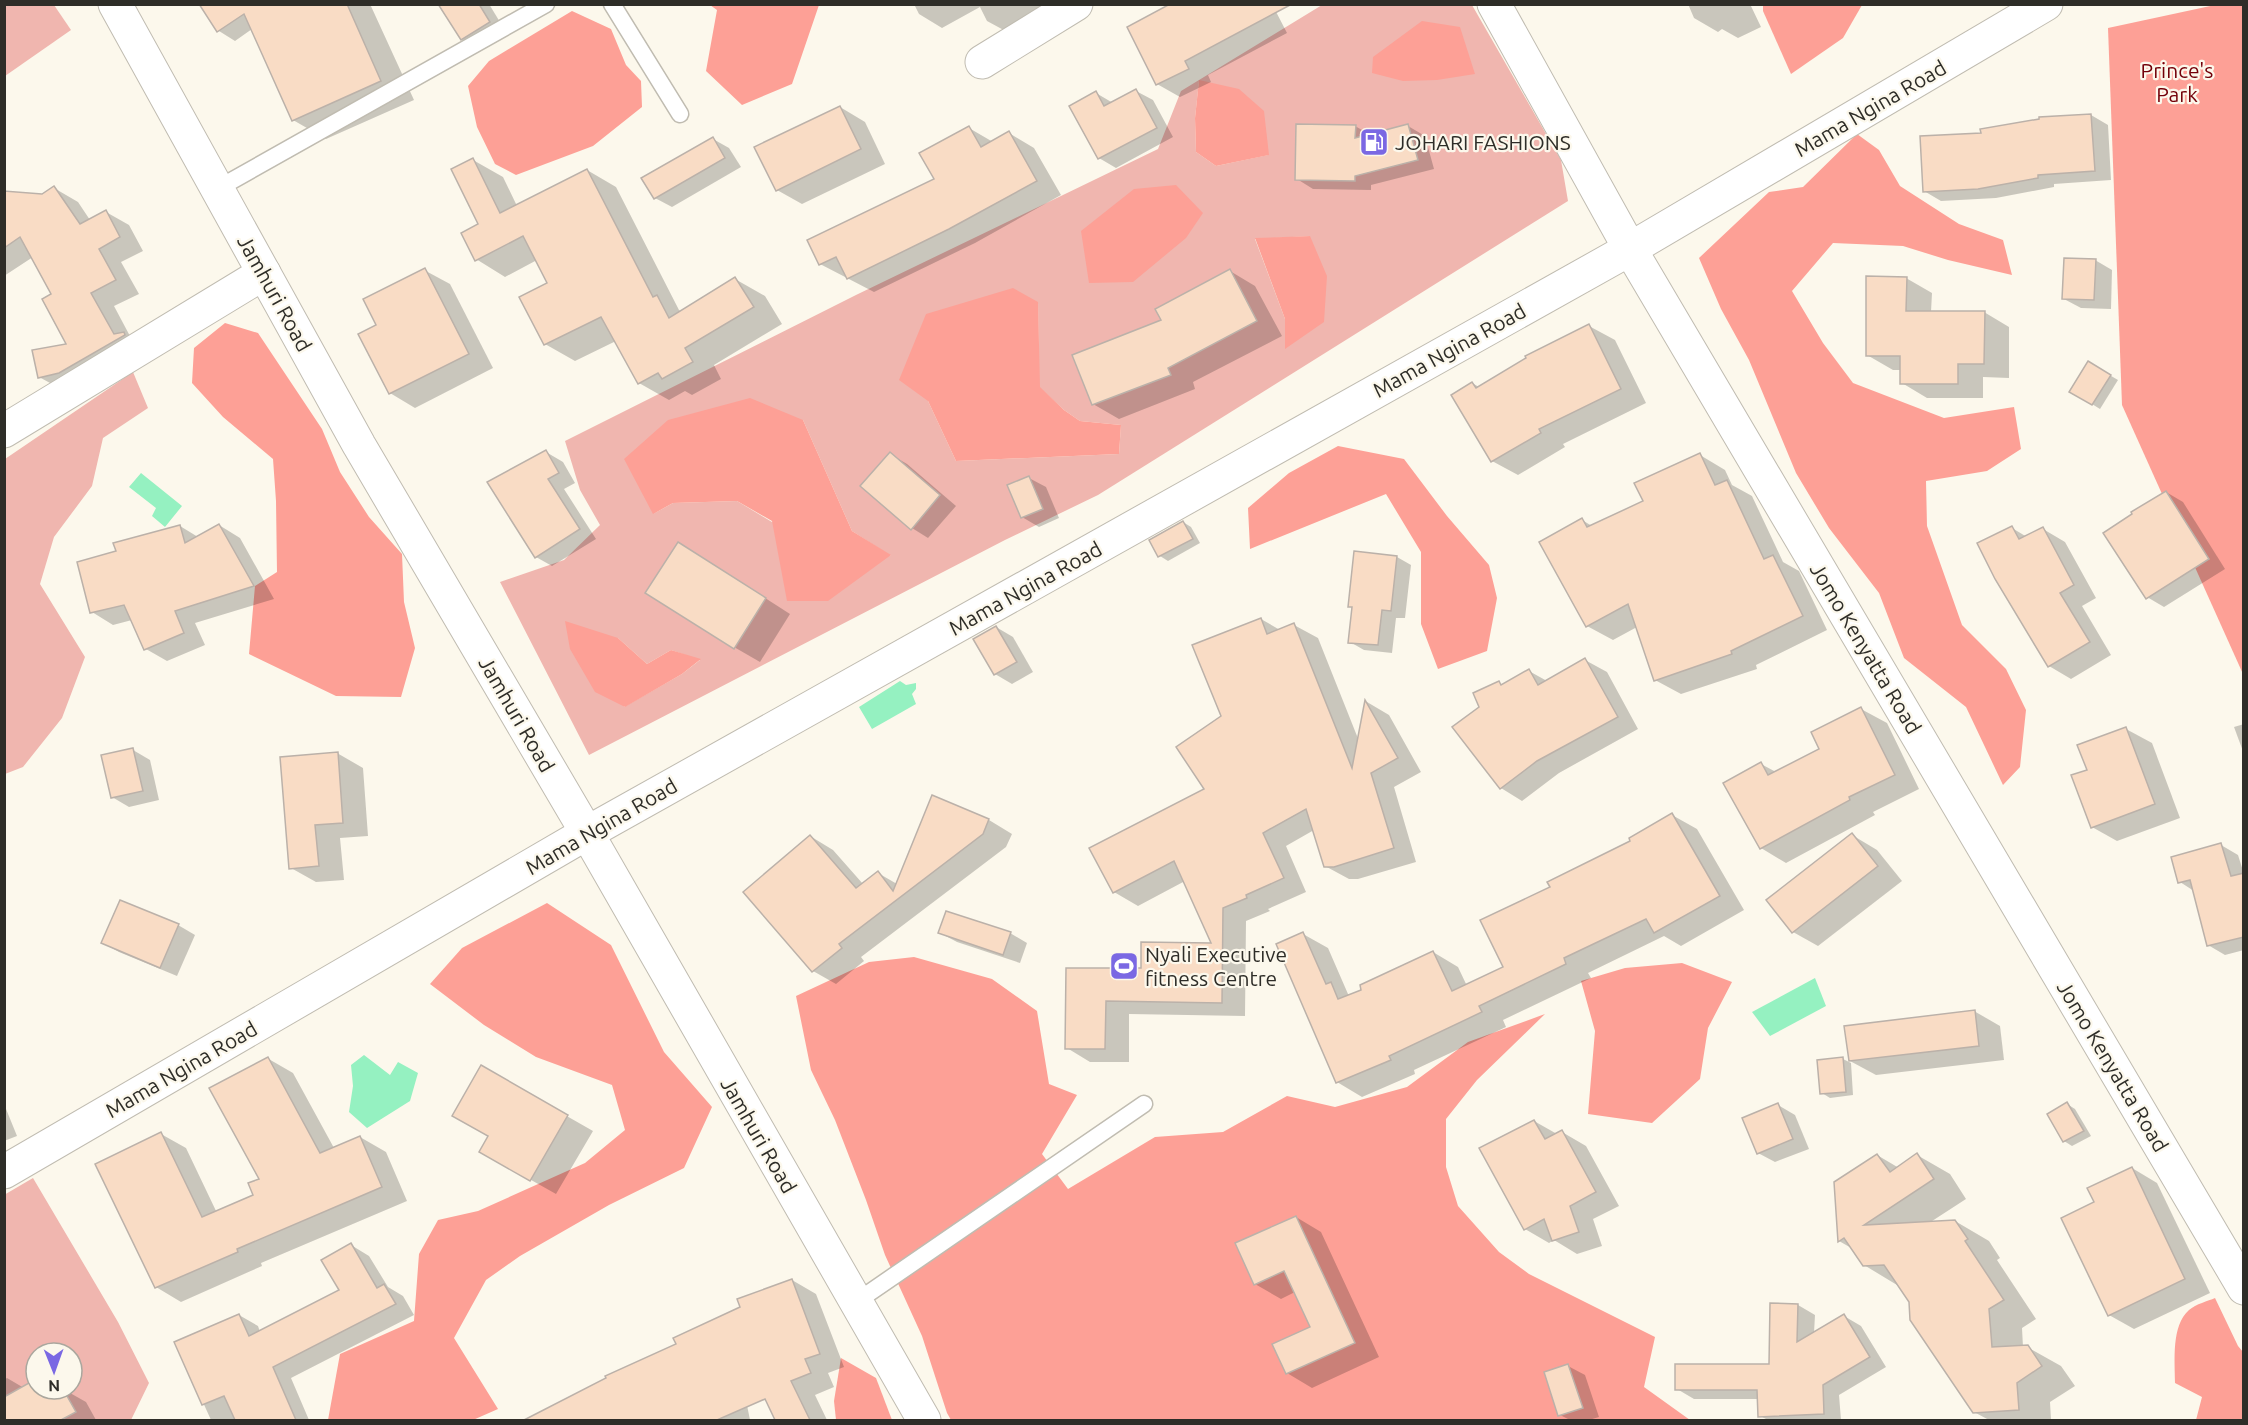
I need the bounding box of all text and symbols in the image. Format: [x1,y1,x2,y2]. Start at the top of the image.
street label: Mama Ngina Road [1790,55,1950,161]
park label: Prince's Park [2141,58,2213,106]
fuel station icon: JOHARI FASHIONS [1358,126,1390,158]
place label: JOHARI FASHIONS [1395,130,1571,154]
street label: Jamhuri Road [233,231,317,355]
street label: Mama Ngina Road [1368,298,1530,402]
street label: Mama Ngina Road [944,536,1106,640]
street label: Jomo Kenyatta Road [1805,558,1927,738]
street label: Jamhuri Road [474,652,560,776]
street label: Mama Ngina Road [521,773,681,879]
place label: Nyali Executive fitness Centre [1145,942,1287,990]
sports icon: Nyali Executive fitness Centre [1108,950,1140,982]
street label: Jomo Kenyatta Road [2052,976,2174,1156]
street label: Mama Ngina Road [101,1016,261,1122]
street label: Jamhuri Road [716,1073,802,1197]
north arrow [24,1341,84,1401]
text: N [48,1377,60,1395]

